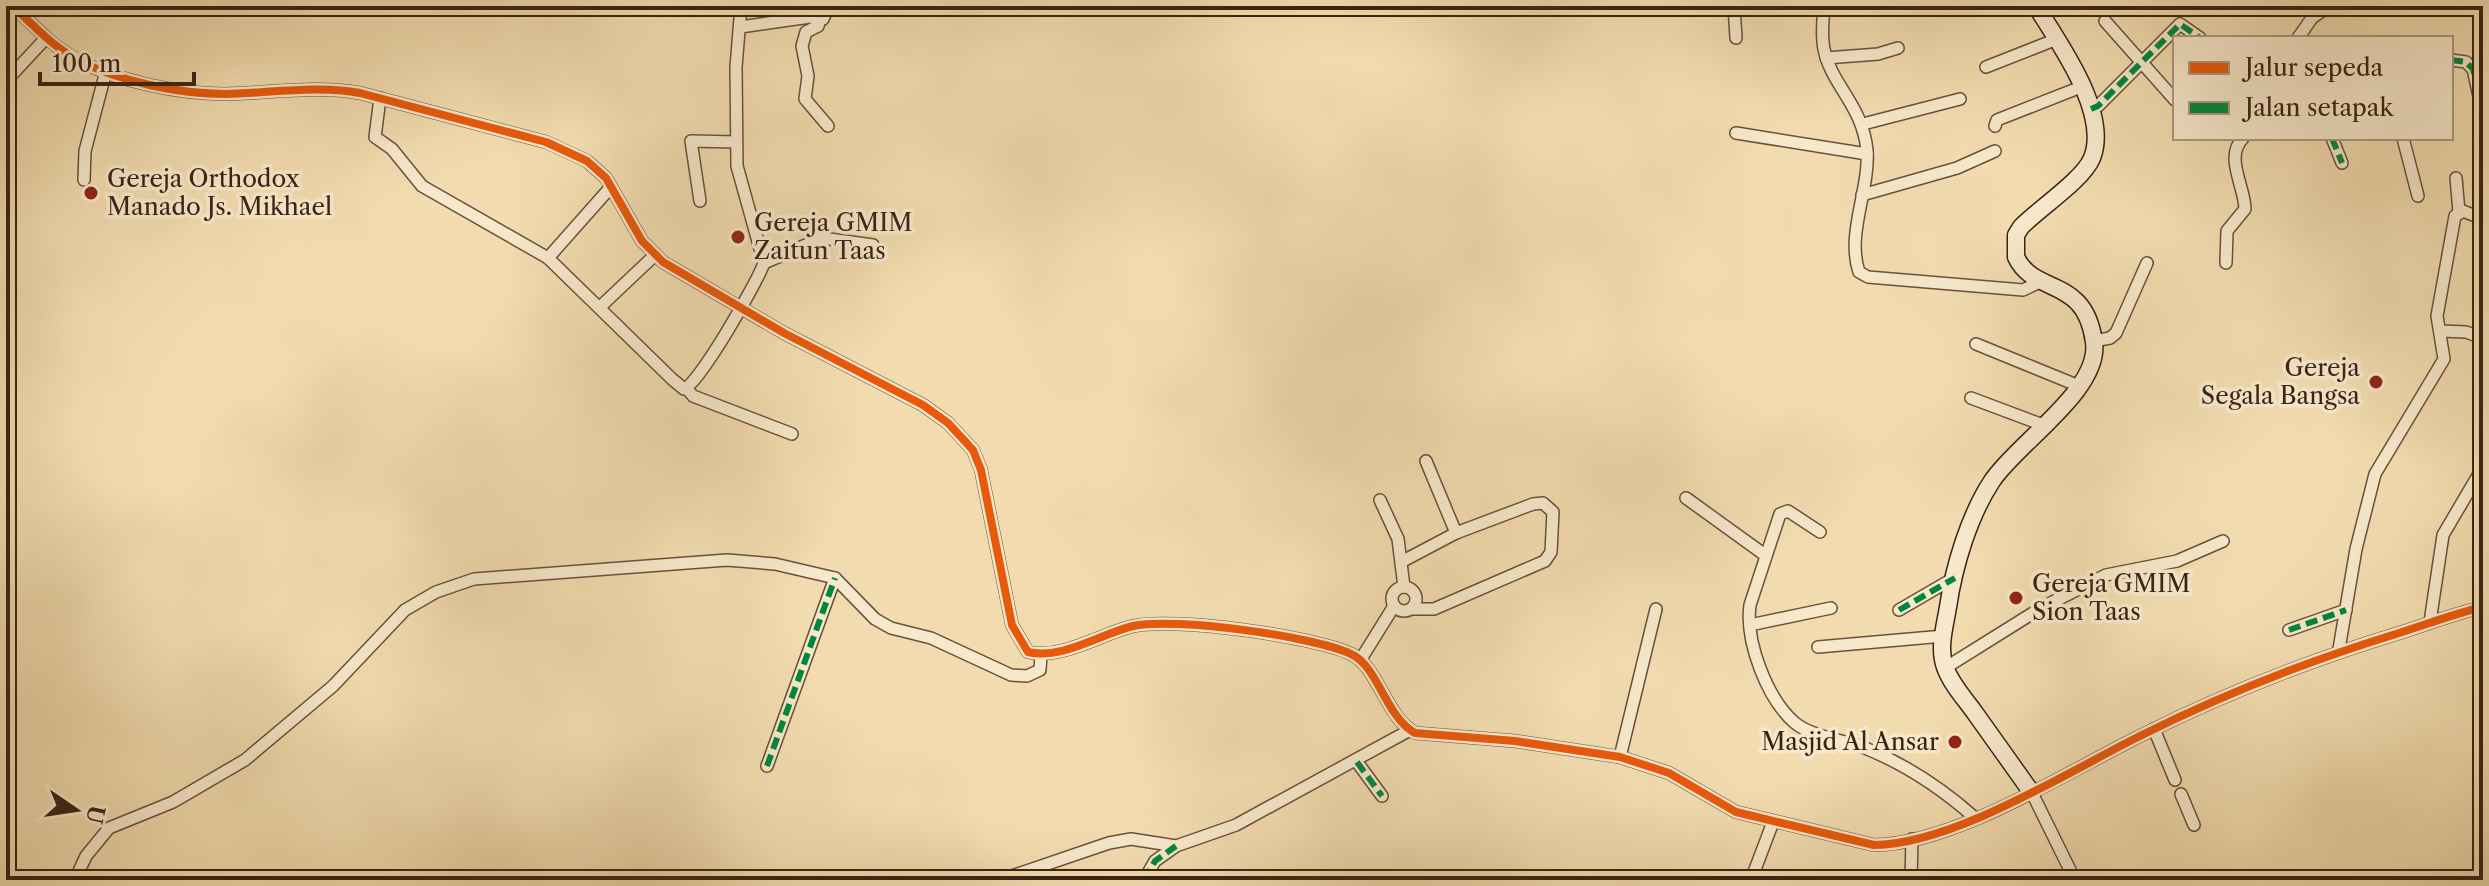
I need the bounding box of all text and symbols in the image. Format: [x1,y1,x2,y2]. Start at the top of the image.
scale bar [40,36,194,86]
legend [2173,36,2453,140]
text: 100 m [52,49,121,78]
text: Jalur sepeda [2241,53,2384,82]
text: Jalan setapak [2241,93,2395,122]
place label: Gereja Orthodox Manado Js. Mikhael [107,164,332,221]
marker: Gereja Orthodox Manado Js. Mikhael [82,184,100,202]
place label: Gereja GMIM Zaitun Taas [754,208,912,265]
marker: Gereja GMIM Zaitun Taas [729,228,747,246]
place label: Gereja Segala Bangsa [2201,353,2360,410]
marker: Gereja Segala Bangsa [2367,373,2385,391]
place label: Gereja GMIM Sion Taas [2032,569,2190,626]
marker: Gereja GMIM Sion Taas [2007,589,2025,607]
place label: Masjid Al Ansar [1761,727,1939,756]
marker: Masjid Al Ansar [1946,733,1964,751]
north arrow [36,770,116,850]
text: U [80,803,110,826]

